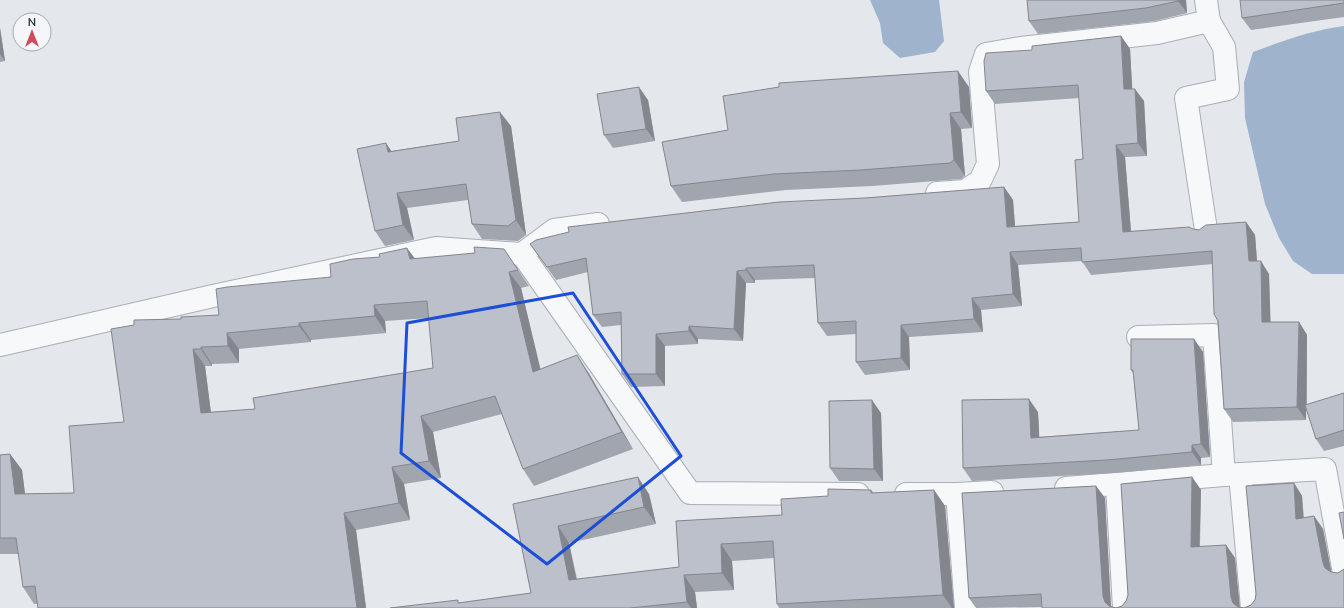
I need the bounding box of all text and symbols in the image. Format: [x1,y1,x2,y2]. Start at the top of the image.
north arrow [12,12,52,52]
text: N [28,15,36,29]

